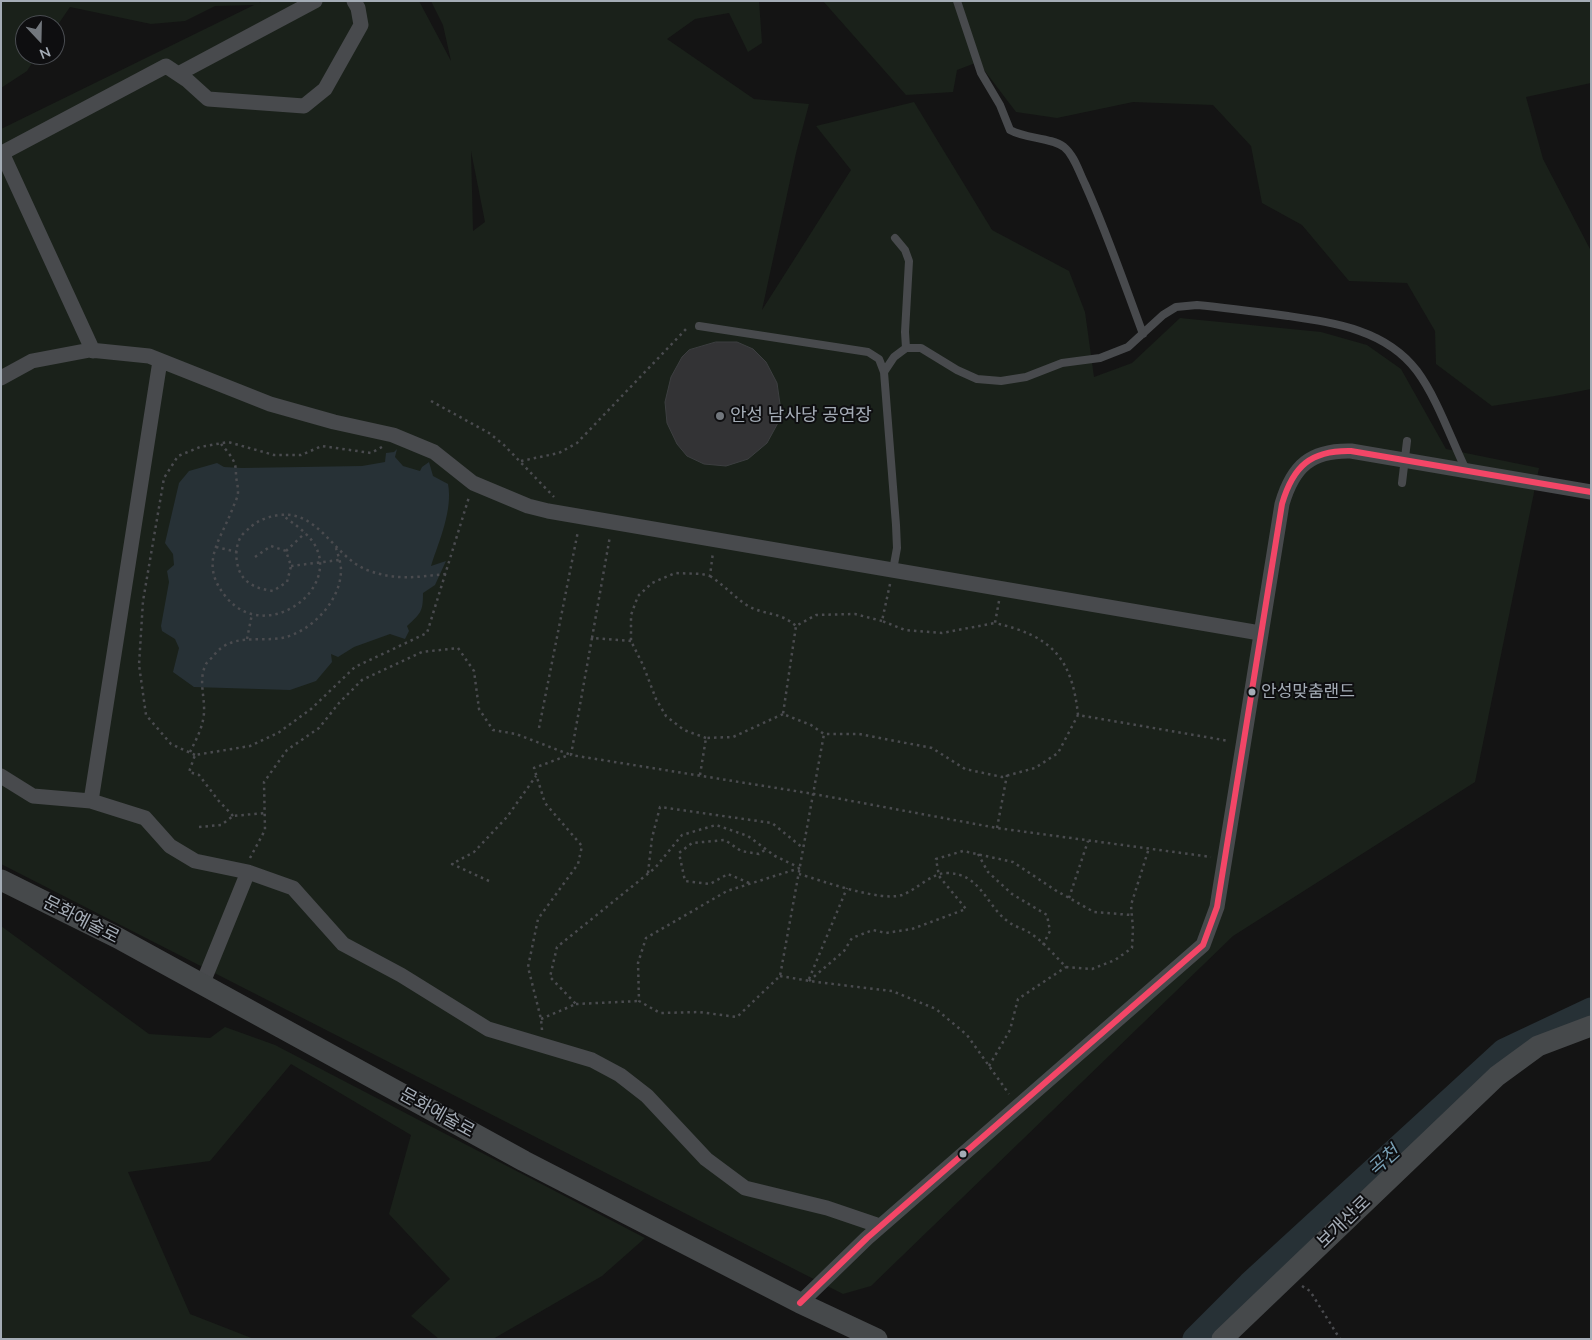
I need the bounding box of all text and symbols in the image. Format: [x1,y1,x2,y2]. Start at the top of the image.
north arrow [15,15,65,65]
text: N [37,43,53,63]
place label: 안성 남사당 공연장 [730,405,872,427]
marker: 안성 남사당 공연장 [714,410,726,422]
place label: 안성맞춤랜드 [1261,682,1355,702]
marker: 안성맞춤랜드 [1247,687,1257,697]
street label: 문화예술로 [39,892,123,948]
street label: 문화예술로 [396,1083,478,1143]
water label: 곡천 [1363,1141,1405,1181]
unlabelled marker [958,1149,968,1159]
street label: 보개산로 [1313,1191,1375,1253]

